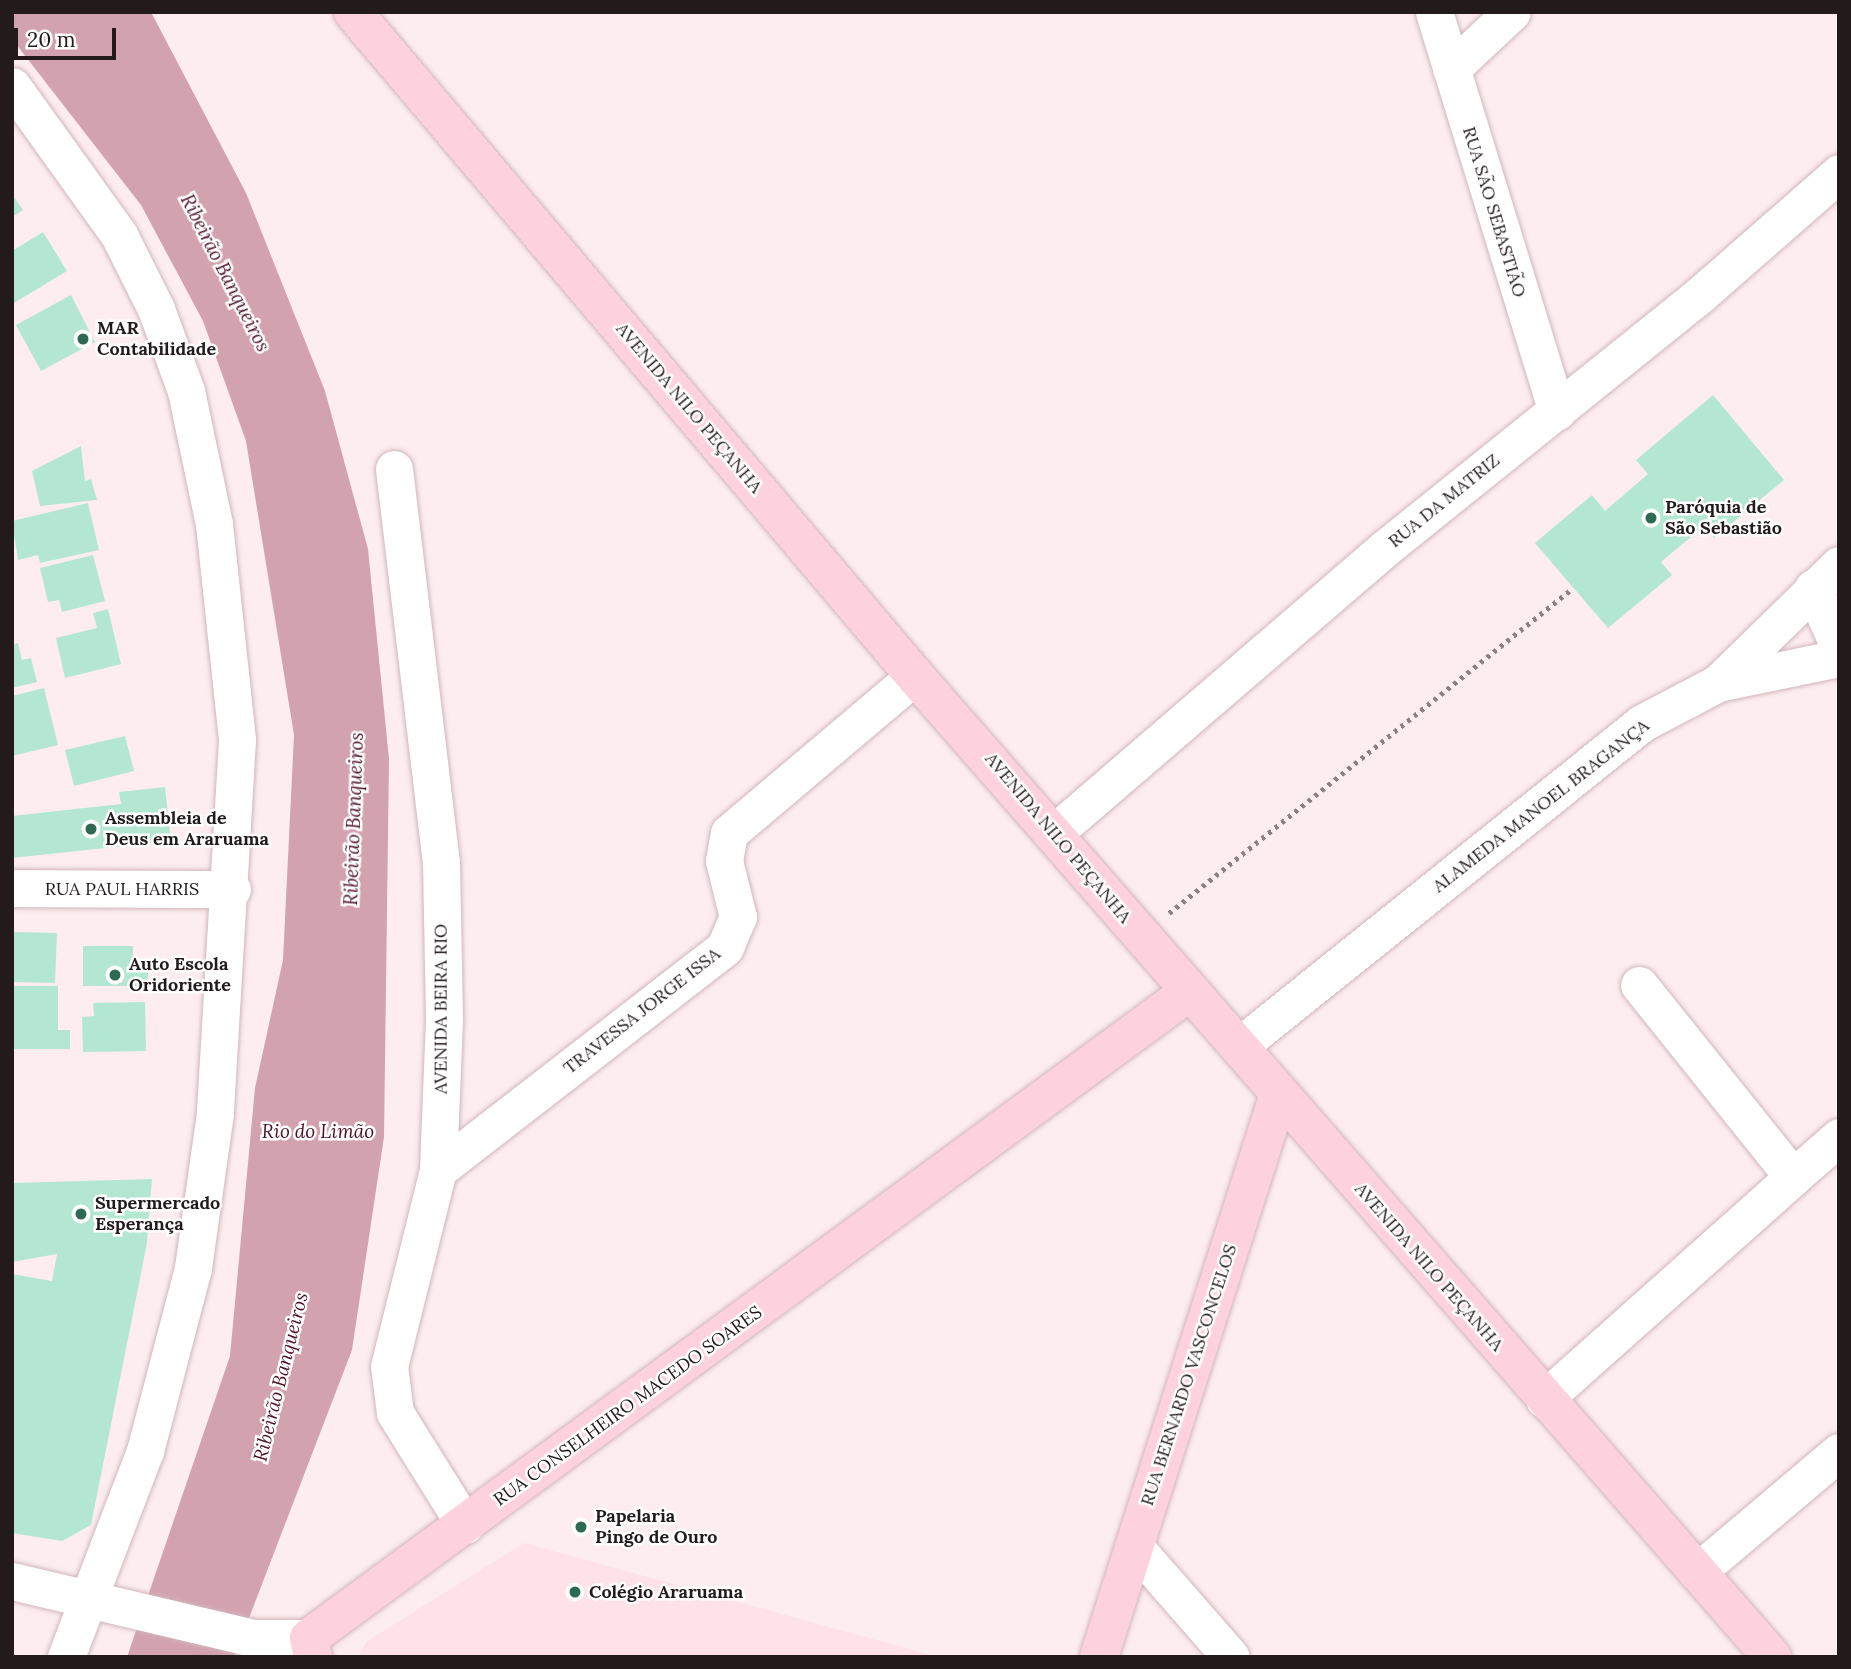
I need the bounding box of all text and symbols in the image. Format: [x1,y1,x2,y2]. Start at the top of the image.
scale bar [18,14,119,58]
text: 20 m [27,26,76,53]
street label: RUA SÃO SEBASTIÃO [1458,124,1530,300]
water label: Ribeirão Banqueiros [176,191,274,355]
place label: MAR Contabilidade [97,318,216,360]
street label: AVENIDA NILO PEÇANHA [611,318,767,498]
marker: MAR Contabilidade [75,331,91,347]
street label: RUA DA MATRIZ [1384,450,1504,552]
place label: Paróquia de São Sebastião [1665,497,1782,540]
marker: Paróquia de São Sebastião [1643,510,1659,526]
street label: ALAMEDA MANOEL BRAGANÇA [1429,715,1653,897]
water label: Ribeirão Banqueiros [340,732,368,906]
street label: AVENIDA NILO PEÇANHA [980,748,1136,928]
place label: Assembleia de Deus em Araruama [105,808,269,850]
marker: Assembleia de Deus em Araruama [83,821,99,837]
street label: RUA PAUL HARRIS [45,878,199,900]
street label: AVENIDA BEIRA RIO [430,924,452,1094]
street label: TRAVESSA JORGE ISSA [559,943,725,1079]
place label: Auto Escola Oridoriente [129,954,231,996]
marker: Auto Escola Oridoriente [107,967,123,983]
water label: Rio do Limão [262,1121,374,1143]
street label: AVENIDA NILO PEÇANHA [1350,1178,1508,1356]
place label: Supermercado Esperança [95,1193,220,1236]
marker: Supermercado Esperança [73,1206,89,1222]
street label: RUA BERNARDO VASCONCELOS [1136,1242,1242,1508]
water label: Ribeirão Banqueiros [249,1290,313,1464]
street label: RUA CONSELHEIRO MACEDO SOARES [490,1301,766,1511]
place label: Papelaria Pingo de Ouro [595,1506,717,1548]
marker: Papelaria Pingo de Ouro [573,1519,589,1535]
place label: Colégio Araruama [589,1581,743,1603]
marker: Colégio Araruama [567,1584,583,1600]

